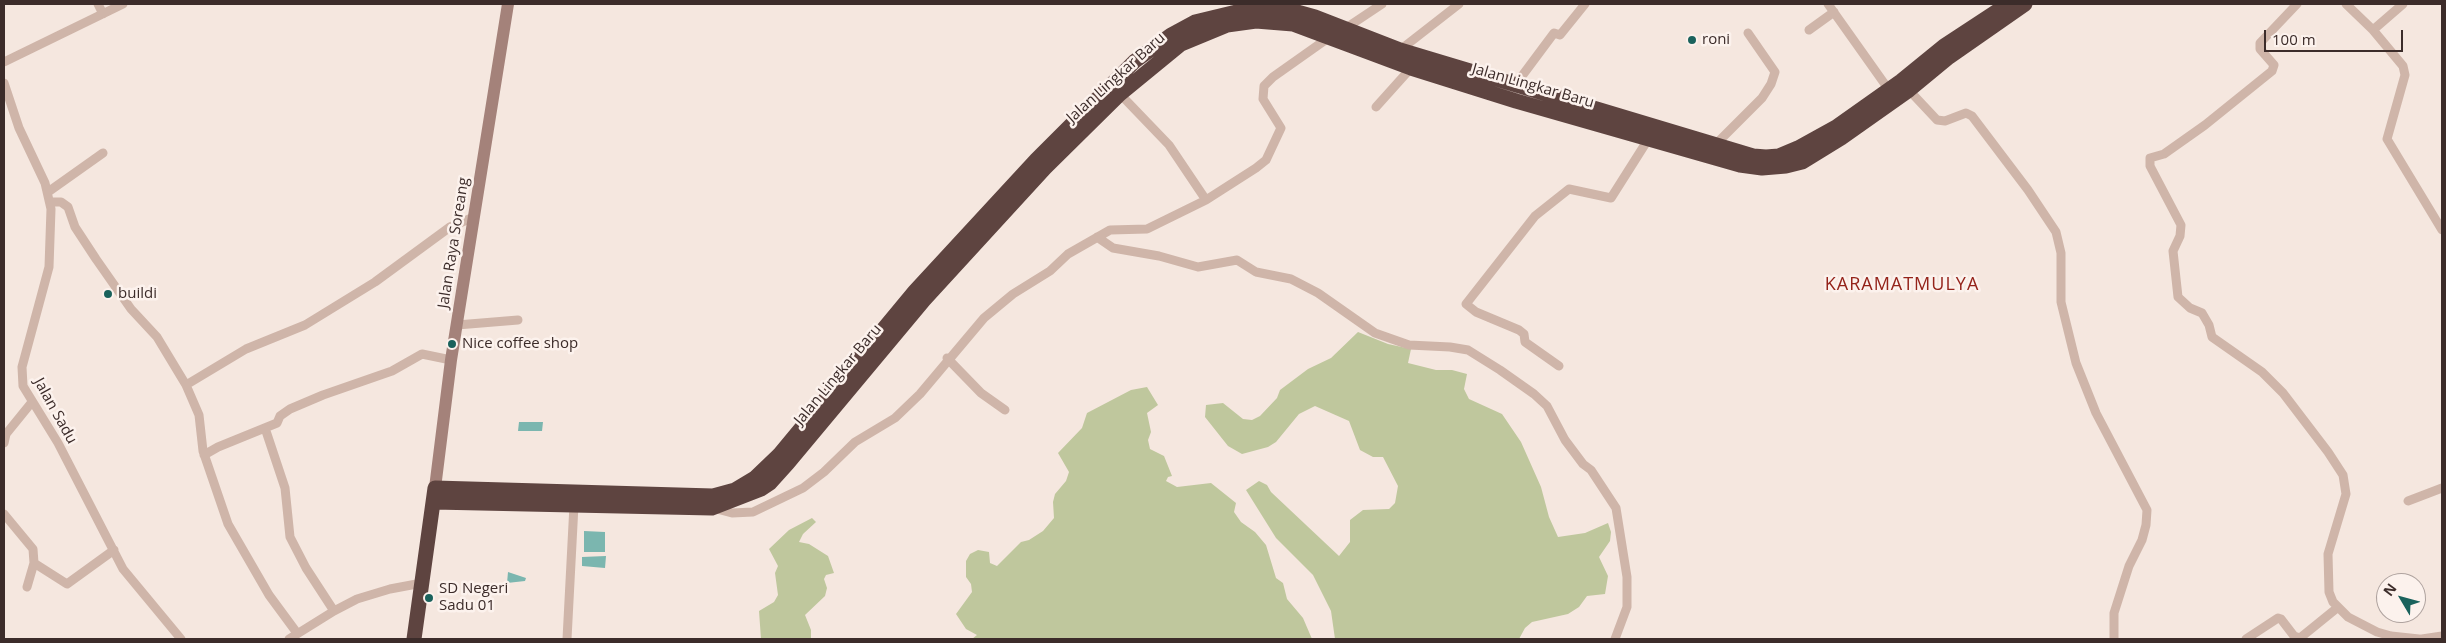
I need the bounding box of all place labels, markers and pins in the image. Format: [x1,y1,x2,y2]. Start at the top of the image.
place label: roni [1702,31,1730,49]
marker: roni [1686,34,1698,46]
place label: buildi [118,285,157,303]
marker: buildi [102,288,114,300]
place label: Nice coffee shop [462,335,578,353]
marker: Nice coffee shop [446,338,458,350]
place label: SD Negeri Sadu 01 [439,580,508,615]
marker: SD Negeri Sadu 01 [423,592,435,604]

